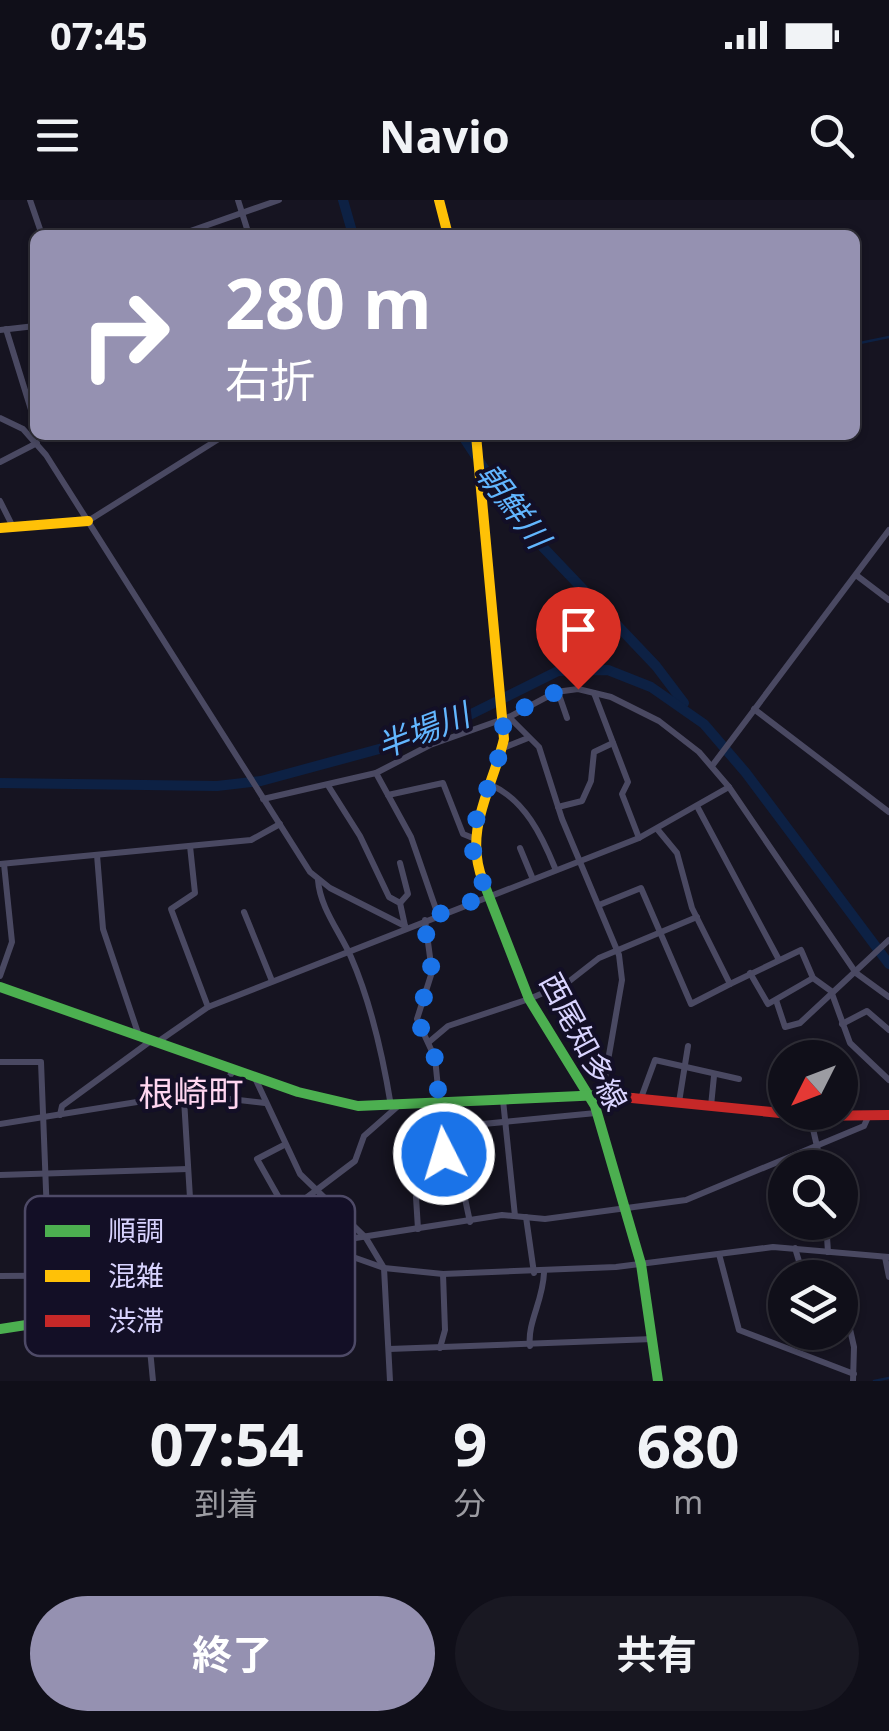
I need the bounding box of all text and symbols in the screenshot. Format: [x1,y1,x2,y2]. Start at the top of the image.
text: 07:45 [50,9,148,61]
text: Navio [379,105,510,166]
icon: menu [30,108,85,163]
icon: search [804,108,859,163]
text: 280 m [225,254,432,350]
icon: right [60,270,190,400]
text: 右折 [225,349,315,410]
water label: 朝鮮川 [468,454,562,559]
pin [536,587,621,690]
icon: arrive [551,602,606,657]
water label: 半場川 [370,691,478,767]
street label: 西尾知多線 [531,965,638,1117]
north arrow [768,1040,858,1130]
map controls [768,1040,858,1350]
district label: 根崎町 [138,1069,244,1116]
position arrow [392,1102,496,1206]
button: search [768,1150,858,1240]
legend [25,1196,355,1356]
text: 順調 [108,1211,164,1249]
text: 混雑 [108,1256,164,1294]
button: layers [768,1260,858,1350]
text: 渋滞 [108,1301,164,1339]
text: 07:54 [149,1402,304,1484]
text: 9 [453,1402,487,1484]
text: 680 [637,1404,740,1486]
text: m [673,1480,703,1523]
text: 到着 [194,1481,258,1524]
text: 分 [454,1481,486,1524]
button: 終了 [30,1596,435,1711]
button: 共有 [455,1596,859,1711]

